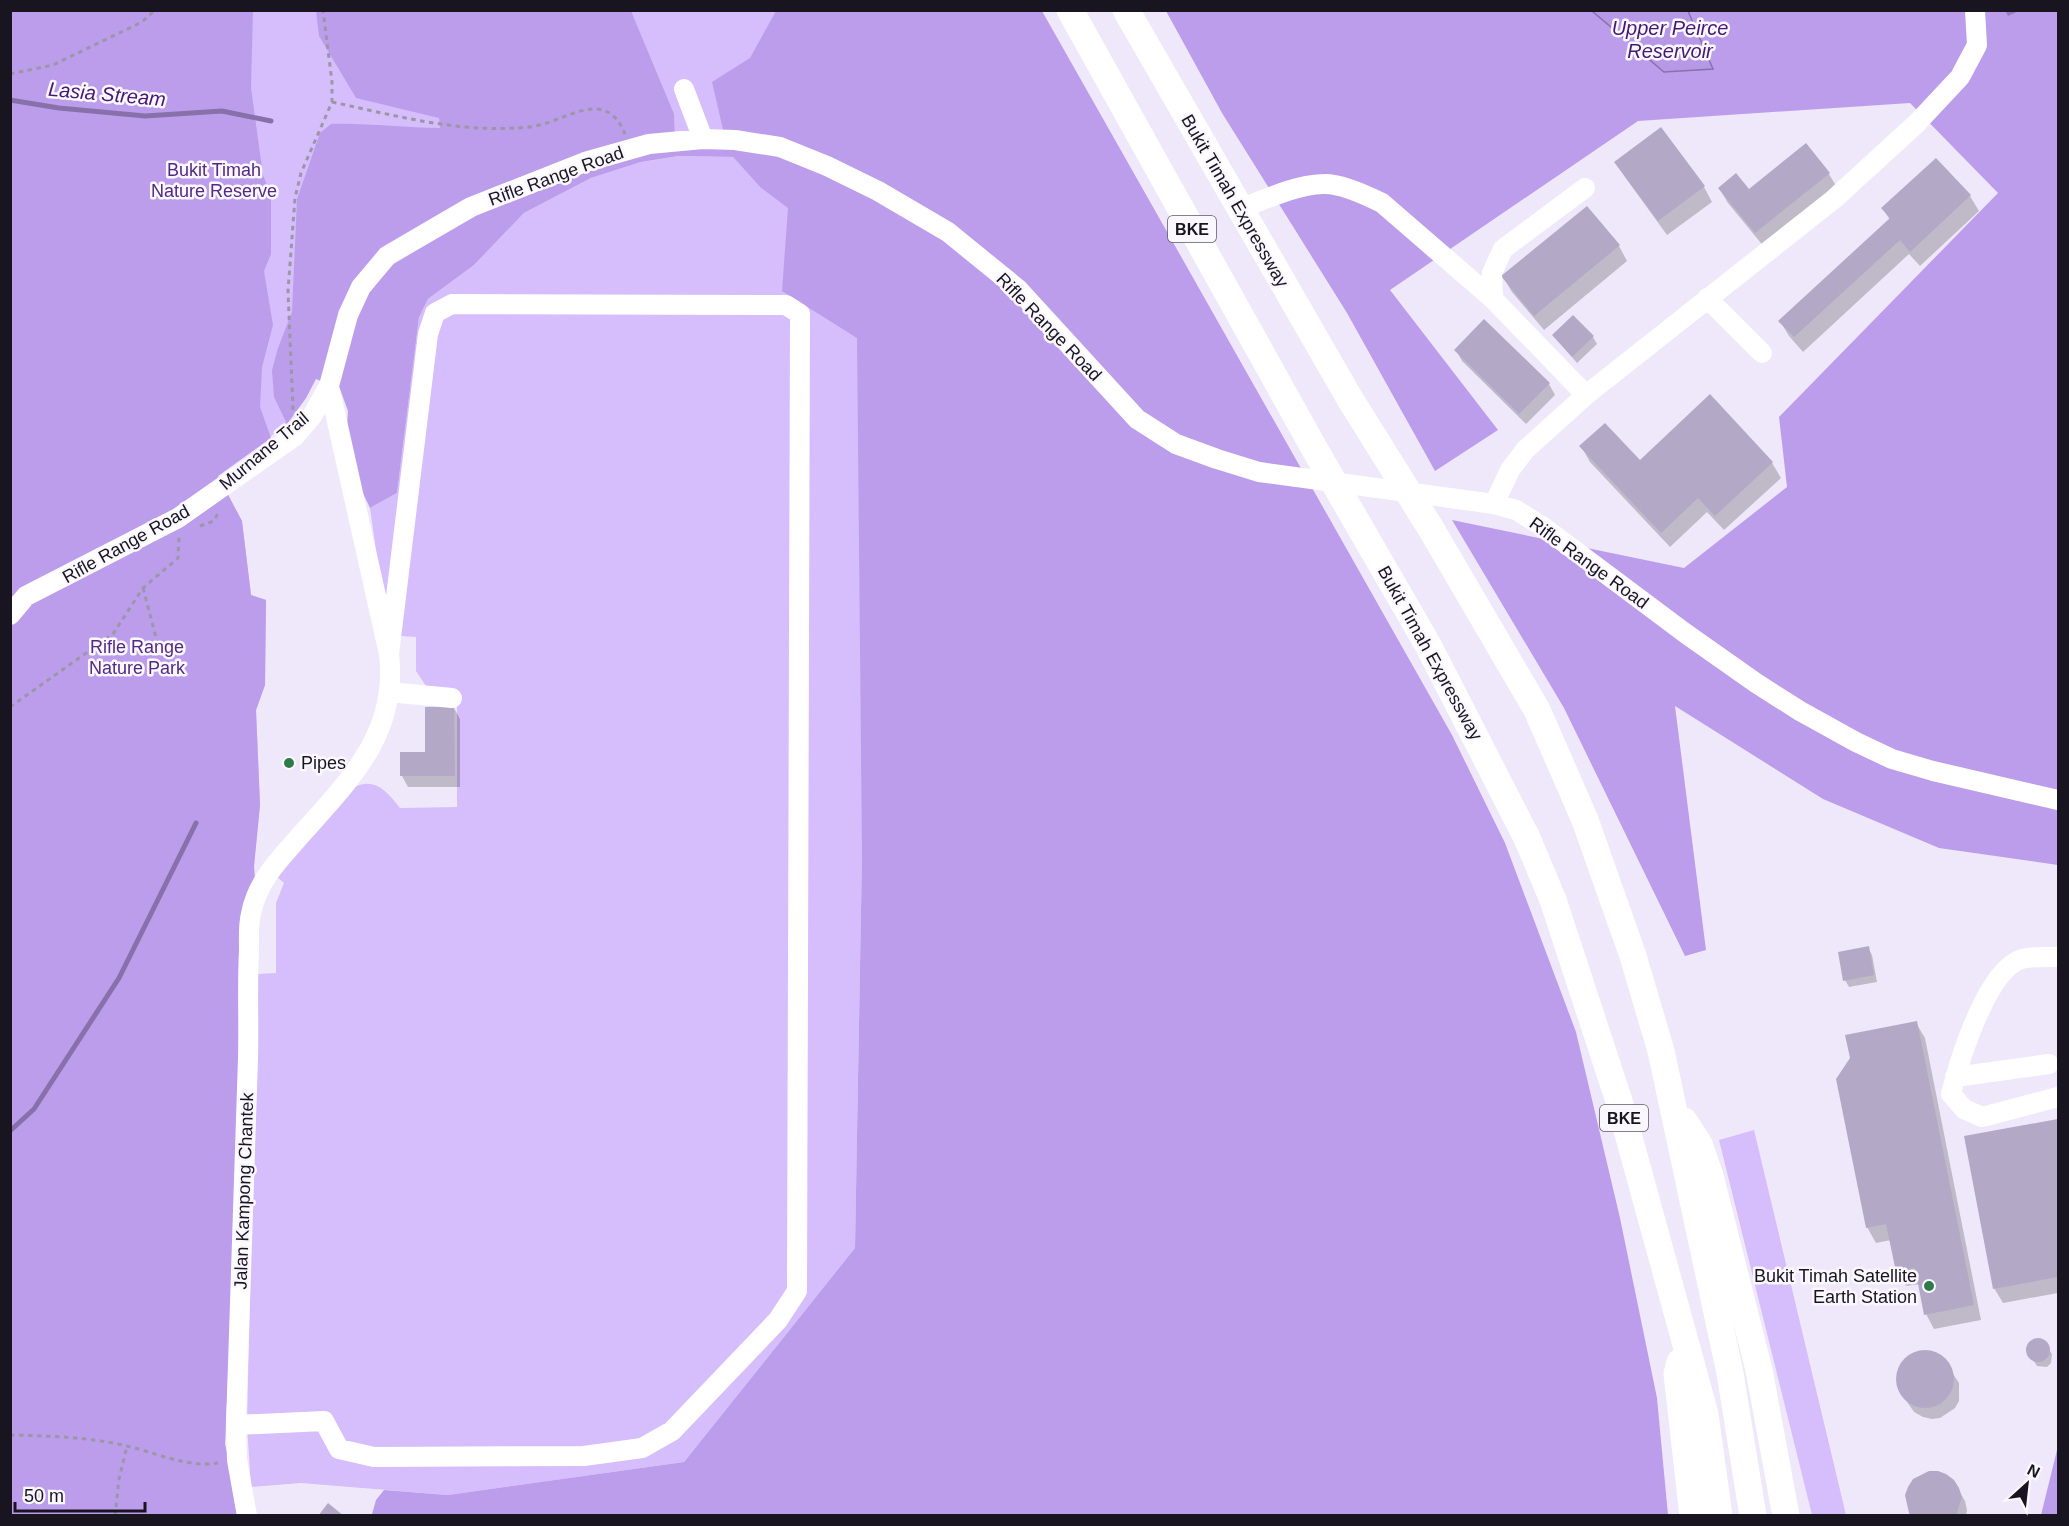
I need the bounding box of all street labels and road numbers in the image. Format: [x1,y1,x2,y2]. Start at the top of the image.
street label: Bukit Timah Expressway [1177,111,1293,291]
street label: Rifle Range Road [486,142,626,210]
road number: BKE [1168,216,1216,242]
street label: Rifle Range Road [992,269,1106,385]
street label: Murnane Trail [215,408,313,494]
street label: Rifle Range Road [59,501,193,587]
street label: Rifle Range Road [1526,513,1652,613]
street label: Bukit Timah Expressway [1374,562,1486,744]
street label: Jalan Kampong Chantek [231,1091,257,1290]
road number: BKE [1600,1105,1648,1131]

